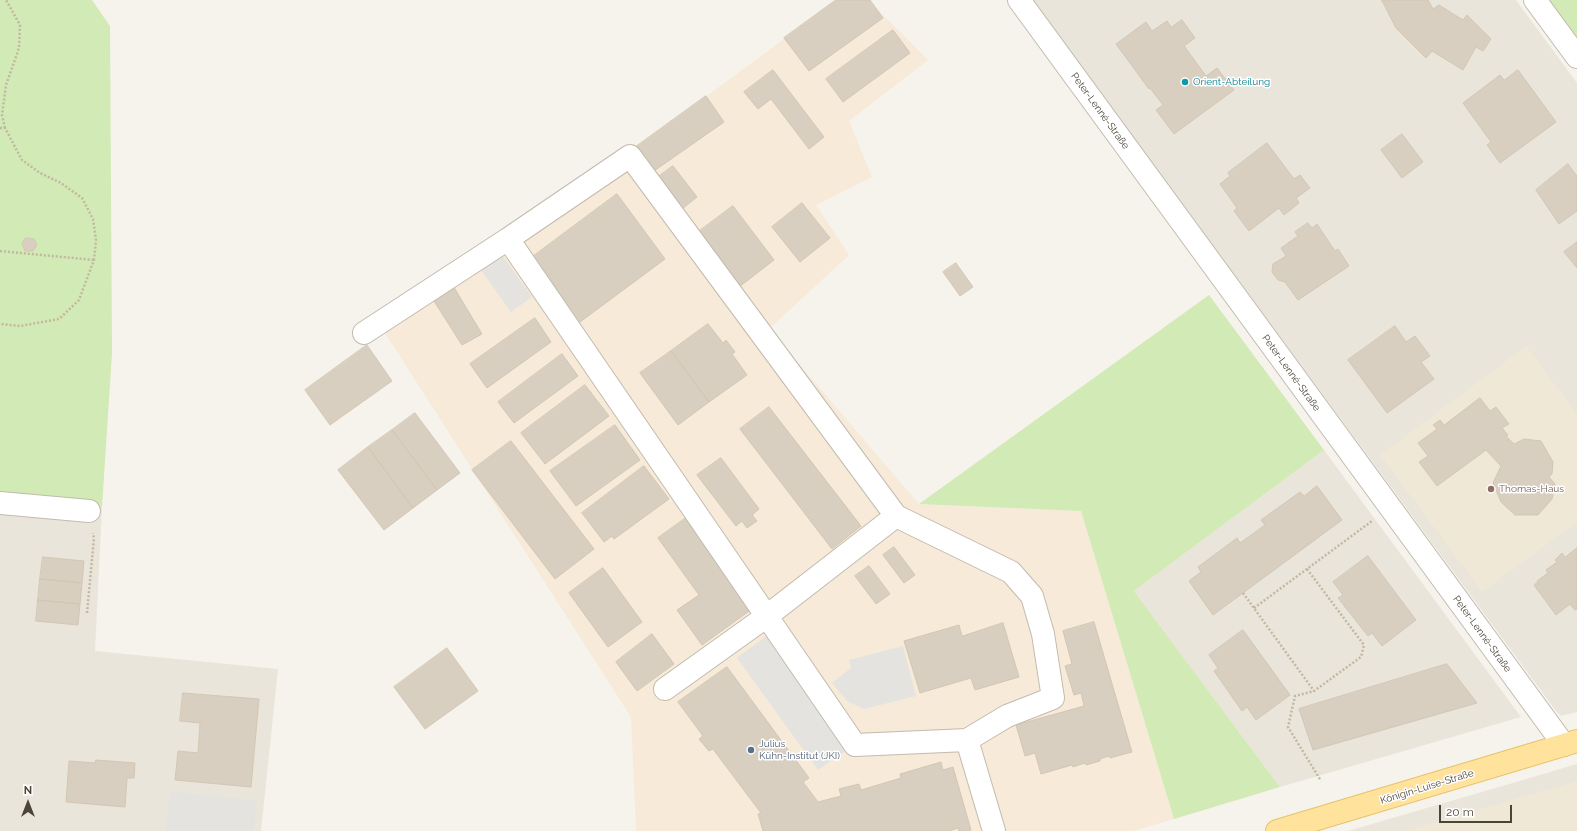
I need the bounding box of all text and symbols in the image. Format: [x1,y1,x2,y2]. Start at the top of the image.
street label: Peter-Lenné-Straße [1068,70,1132,152]
place label: Orient-Abteilung [1193,76,1270,88]
marker: Orient-Abteilung [1180,77,1190,87]
street label: Peter-Lenné-Straße [1259,332,1323,414]
place label: Thomas-Haus [1499,483,1564,495]
marker: Thomas-Haus [1486,484,1496,494]
street label: Peter-Lenné-Straße [1450,593,1514,675]
place label: Julius Kühn-Institut (JKI) [759,738,840,762]
marker: Julius Kühn-Institut (JKI) [746,745,756,755]
street label: Königin-Luise-Straße [1379,767,1475,807]
north arrow [8,783,48,823]
text: N [24,784,32,797]
scale bar [1441,797,1514,823]
text: 20 m [1446,805,1474,819]

